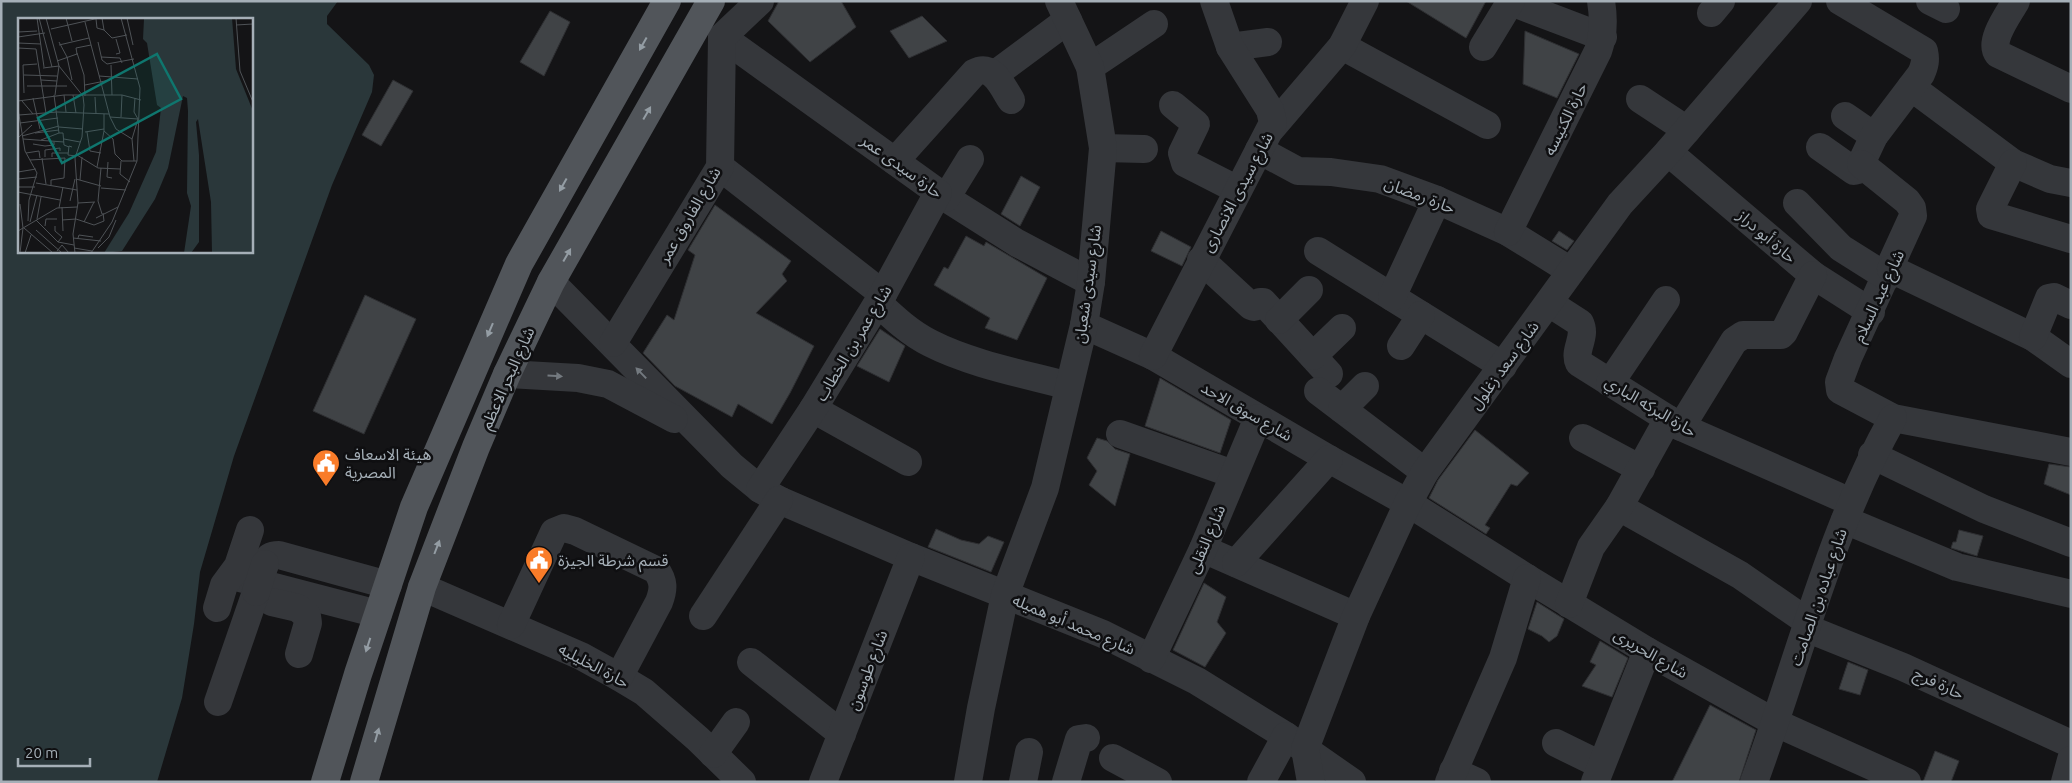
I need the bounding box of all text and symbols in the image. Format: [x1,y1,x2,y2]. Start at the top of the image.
inset map [18,18,252,252]
one-way arrow [639,36,647,51]
street label: حارة الكنيسه [1540,80,1591,159]
one-way arrow [643,106,651,121]
street label: شارع سيدى الانصارى [1198,129,1280,257]
street label: حارة سيدى عمر [857,130,946,202]
street label: شارع الفاروق عمر [654,164,727,269]
street label: حارة رمضان [1382,173,1458,218]
one-way arrow [559,178,567,193]
street label: حارة أبو دراز [1733,205,1800,267]
street label: شارع سيدى شعبان [1070,223,1108,345]
street label: شارع عبد السلام [1849,247,1911,347]
one-way arrow [562,248,571,261]
street label: شارع عمر بن الخطاب [811,282,898,406]
street label: شارع سعد زغلول [1466,317,1545,415]
one-way arrow [486,323,494,337]
street label: شارع البحر الاعظم [476,324,541,434]
one-way arrow [635,367,647,379]
street label: حارة البركه الباري [1600,372,1700,443]
one-way arrow [548,373,564,381]
street label: شارع سوق الاحد [1196,378,1296,448]
place label: هيئة الاسعاف المصرية [345,445,431,482]
public building icon: هيئة الاسعاف المصرية [311,448,341,487]
street label: شارع النقلى [1183,502,1232,578]
street label: شارع عباده بن الصامت [1786,526,1854,669]
one-way arrow [433,539,441,554]
public building icon: قسم شرطة الجيزة [524,545,554,584]
place label: قسم شرطة الجيزة [558,551,668,573]
street label: شارع محمد أبو هميله [1009,590,1138,662]
street label: شارع الحريرى [1609,625,1691,685]
street label: شارع طوسون [843,627,894,714]
one-way arrow [363,637,371,652]
street label: حارة الخليليه [555,639,632,692]
street label: حارة فرج [1909,664,1967,706]
one-way arrow [373,727,381,742]
scale bar [18,736,90,768]
text: 20 m [25,744,58,761]

